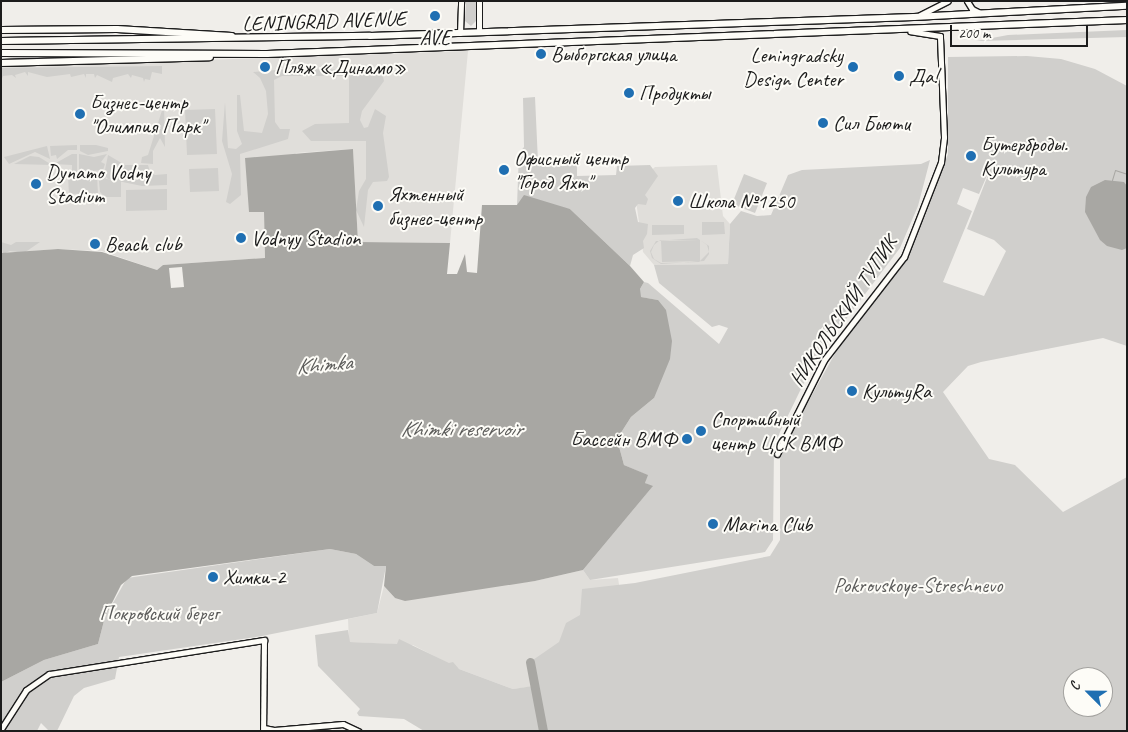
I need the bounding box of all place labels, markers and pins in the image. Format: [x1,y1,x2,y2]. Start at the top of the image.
marker: AVE [429,10,441,22]
place label: AVE [420,24,450,50]
place label: Выборгская улица [551,41,676,67]
place label: Leningradsky Design Center [743,42,843,92]
marker: Выборгская улица [535,48,547,60]
place label: Пляж «Динамо» [275,54,406,80]
marker: Пляж «Динамо» [259,61,271,73]
marker: Leningradsky Design Center [847,61,859,73]
place label: Да! [909,63,938,89]
marker: Да! [893,70,905,82]
place label: Продукты [639,80,710,106]
marker: Продукты [623,87,635,99]
place label: Бизнес-центр "Олимпия Парк" [90,89,205,139]
marker: Бизнес-центр "Олимпия Парк" [74,108,86,120]
place label: Сил Бьюти [833,110,914,136]
marker: Сил Бьюти [817,117,829,129]
place label: Бутерброды. Культура [981,131,1068,181]
place label: Офисный центр "Город Яхт" [514,145,628,195]
marker: Бутерброды. Культура [965,150,977,162]
place label: Dynamo Vodny Stadium [46,159,150,209]
marker: Офисный центр "Город Яхт" [498,164,510,176]
marker: Dynamo Vodny Stadium [30,178,42,190]
place label: Яхтенный бизнес-центр [388,181,482,231]
place label: Школа №1250 [688,188,795,214]
marker: Школа №1250 [672,195,684,207]
marker: Яхтенный бизнес-центр [372,200,384,212]
place label: Vodnyy Stadion [251,225,361,251]
place label: Beach club [105,231,181,257]
marker: Vodnyy Stadion [235,232,247,244]
marker: Beach club [89,238,101,250]
place label: КультуRа [862,378,931,404]
marker: КультуRа [846,385,858,397]
place label: Спортивный центр ЦСК ВМФ [711,406,841,456]
marker: Спортивный центр ЦСК ВМФ [695,425,707,437]
place label: Бассейн ВМФ [570,426,677,452]
marker: Бассейн ВМФ [681,433,693,445]
place label: Marina Club [723,511,812,537]
marker: Marina Club [707,518,719,530]
place label: Химки-2 [223,564,285,590]
marker: Химки-2 [207,571,219,583]

